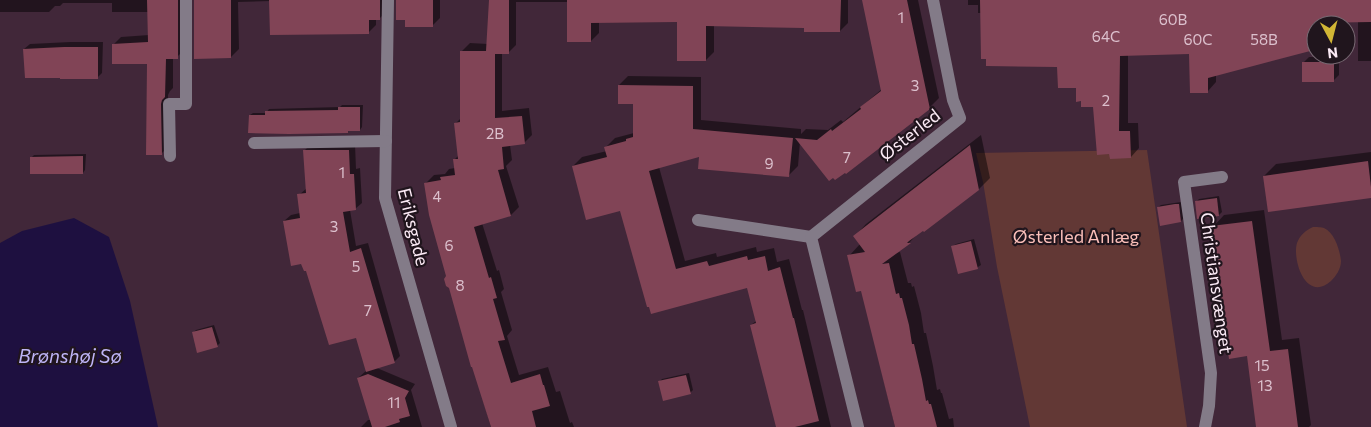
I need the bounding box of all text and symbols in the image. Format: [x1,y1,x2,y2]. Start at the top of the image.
house number: 1 [898,8,904,26]
house number: 60B [1159,10,1188,28]
north arrow [1306,15,1356,65]
house number: 64C [1092,27,1120,45]
house number: 60C [1183,30,1213,48]
house number: 58B [1250,30,1278,48]
text: N [1326,44,1339,62]
house number: 3 [911,76,919,94]
house number: 2 [1102,91,1110,109]
street label: Østerled [875,104,944,165]
house number: 2B [486,124,504,142]
house number: 7 [843,148,851,166]
house number: 9 [764,154,774,172]
house number: 1 [339,163,345,181]
street label: Eriksgade [394,186,434,268]
house number: 4 [433,187,442,205]
street label: Christiansvænget [1196,211,1238,355]
house number: 3 [330,217,338,235]
park label: Østerled Anlæg [1013,225,1139,247]
house number: 6 [444,236,454,254]
house number: 5 [352,257,360,275]
house number: 8 [455,276,465,294]
house number: 7 [364,301,372,319]
water label: Brønshøj Sø [18,344,122,367]
house number: 15 [1254,356,1270,374]
house number: 13 [1258,376,1272,394]
house number: 11 [388,393,400,411]

